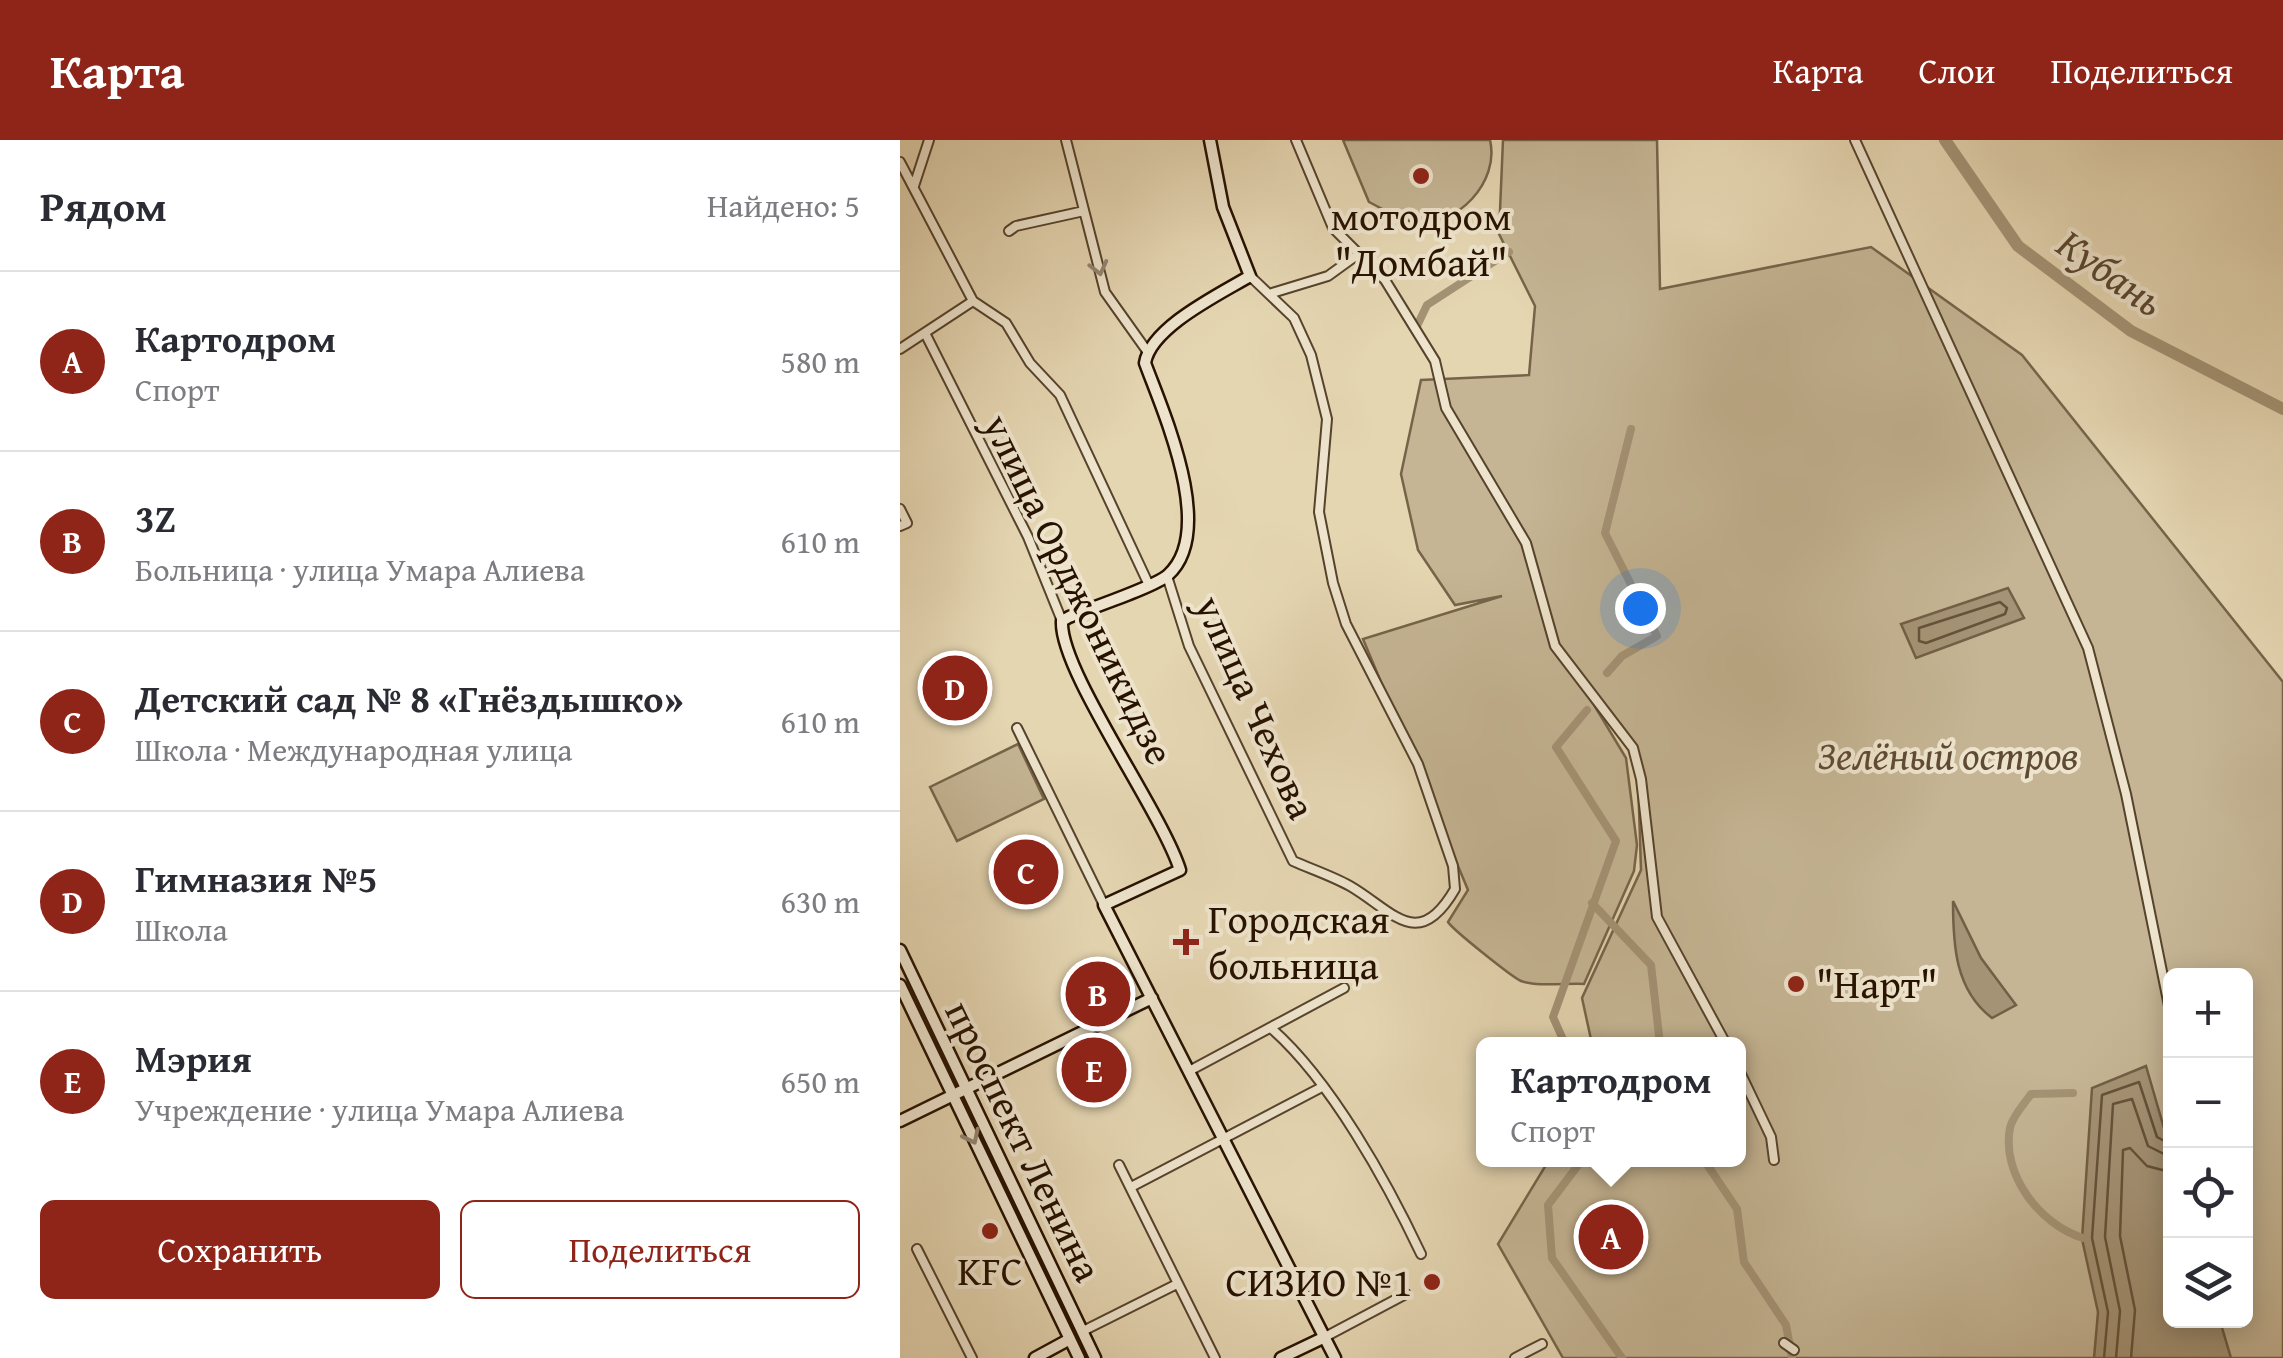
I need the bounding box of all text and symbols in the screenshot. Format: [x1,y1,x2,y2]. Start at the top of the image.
text: Карта [50,35,184,106]
text: Карта [1773,45,1863,96]
text: Слои [1918,45,1995,96]
text: Поделиться [2050,45,2233,96]
marker: мотодром "Домбай" [1410,165,1432,187]
text: Рядом [40,175,167,236]
text: Найдено: 5 [707,182,860,229]
place label: мотодром "Домбай" [1330,186,1512,291]
water label: Кубань [2045,213,2177,331]
one-way arrow [1087,259,1108,277]
text: Картодром [135,310,336,366]
text: A [62,338,83,385]
text: 580 m [781,338,860,385]
text: Спорт [135,366,219,413]
street label: улица Орджоникидзе [968,403,1190,774]
text: 3Z [135,490,176,546]
text: B [63,518,82,565]
text: 610 m [781,518,860,565]
text: Больница · улица Умара Алиева [135,546,585,593]
your location [1615,583,1666,634]
street label: улица Чехова [1180,585,1332,828]
pin: D [922,650,988,726]
text: Детский сад № 8 «Гнёздышко» [135,670,683,726]
text: C [63,698,82,745]
text: 610 m [781,698,860,745]
park label: Зелёный остров [1817,725,2079,784]
text: Школа · Международная улица [135,726,573,773]
pin: C [994,834,1058,910]
text: Гимназия №5 [135,850,377,906]
text: D [62,878,83,925]
text: 630 m [781,878,860,925]
place label: Городская больница [1208,889,1390,994]
text: Школа [135,906,228,953]
marker: Городская больница [1173,929,1199,955]
place label: "Нарт" [1816,954,1938,1013]
pin: B [1066,956,1130,1032]
map controls [2163,968,2253,1328]
button: + [2163,968,2253,1058]
marker: "Нарт" [1785,973,1807,995]
street label: проспект Ленина [931,990,1118,1291]
text: Мэрия [135,1030,252,1086]
pin: E [1062,1032,1126,1108]
popup [1476,1037,1746,1167]
text: Картодром [1511,1051,1711,1107]
text: E [64,1058,81,1105]
text: 650 m [781,1058,860,1105]
button: − [2163,1058,2253,1148]
text: Учреждение · улица Умара Алиева [135,1086,624,1133]
text: Спорт [1511,1107,1595,1154]
one-way arrow [960,1126,980,1144]
button: locate [2163,1148,2253,1238]
button: Сохранить [40,1200,440,1299]
button: Поделиться [460,1200,860,1299]
pin: A [1578,1200,1644,1274]
marker: KFC [979,1220,1001,1242]
button: layers [2163,1238,2253,1328]
place label: KFC [958,1241,1022,1300]
place label: СИЗИО №1 [1226,1252,1412,1311]
marker: СИЗИО №1 [1421,1271,1443,1293]

